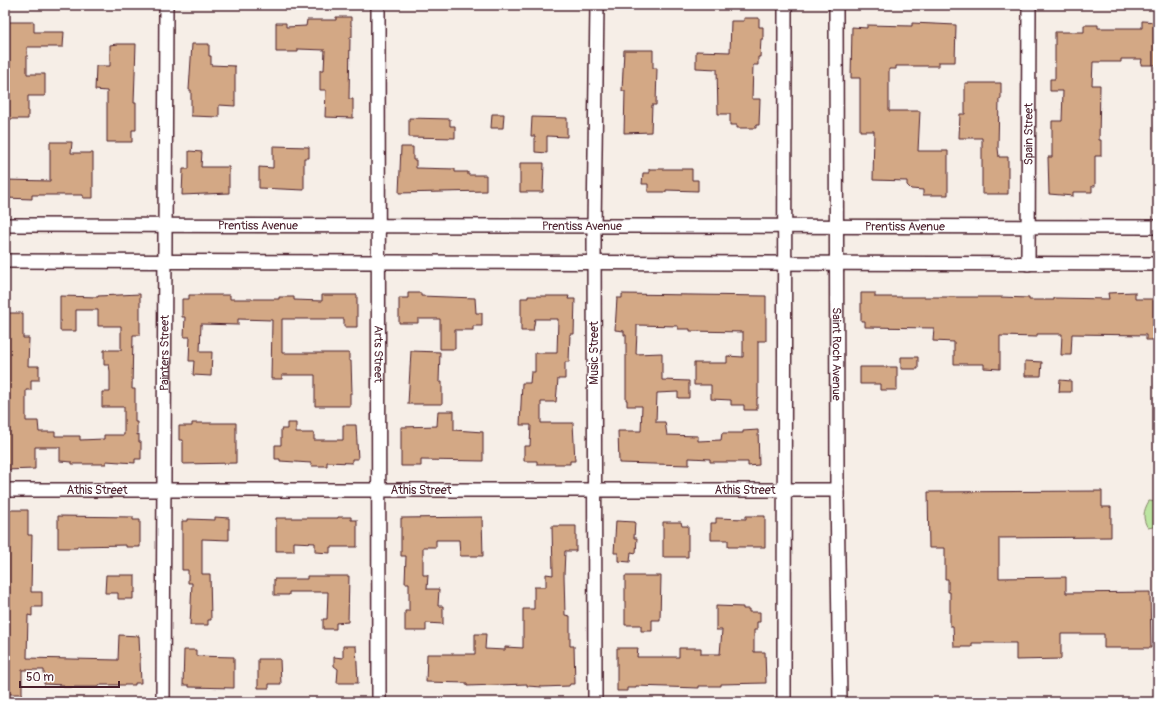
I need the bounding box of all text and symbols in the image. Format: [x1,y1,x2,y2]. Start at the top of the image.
street label: Spain Street [1021,103,1037,165]
street label: Prentiss Avenue [218,218,298,234]
street label: Prentiss Avenue [542,219,622,234]
street label: Prentiss Avenue [865,219,945,235]
street label: Saint Roch Avenue [829,307,844,401]
street label: Painters Street [157,315,173,391]
street label: Music Street [587,321,602,385]
street label: Arts Street [370,325,386,383]
street label: Athis Street [66,483,128,498]
street label: Athis Street [390,483,452,498]
street label: Athis Street [714,483,776,498]
scale bar [20,663,119,689]
text: 50 m [26,670,54,685]

